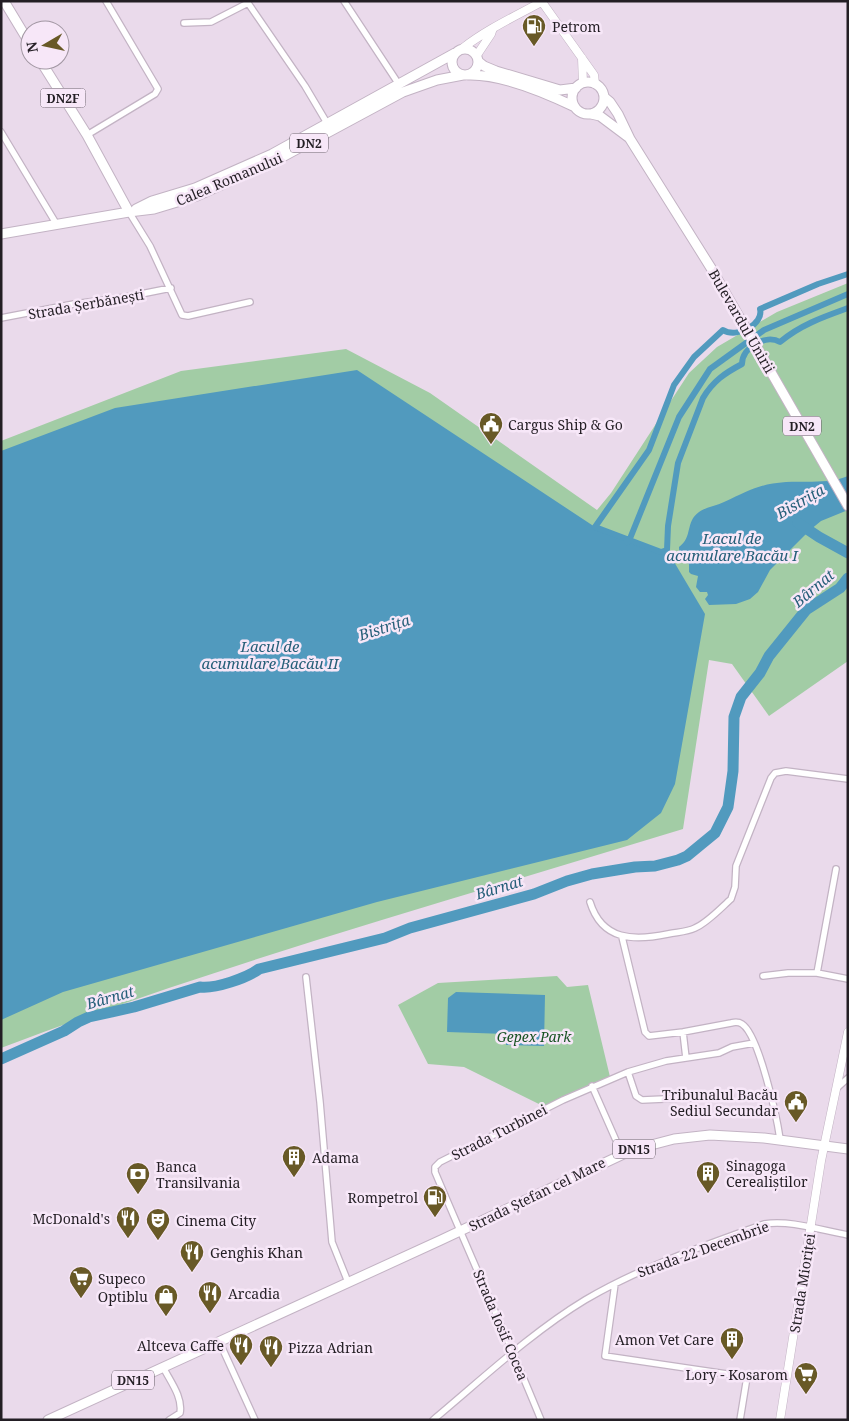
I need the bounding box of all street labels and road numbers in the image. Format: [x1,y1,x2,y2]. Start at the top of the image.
road number: DN2F [40,89,86,108]
road number: DN2 [290,134,328,152]
street label: Calea Romanului [173,148,286,210]
street label: Bulevardul Unirii [705,266,780,377]
street label: Strada Șerbănești [27,284,146,324]
road number: DN2 [783,416,821,436]
street label: Strada Turbinei [448,1099,551,1164]
road number: DN15 [613,1140,655,1158]
street label: Strada Ștefan cel Mare [465,1153,609,1235]
street label: Strada 22 Decembrie [635,1216,771,1282]
street label: Strada Mioriței [785,1231,819,1334]
street label: Strada Iosif Cocea [469,1267,533,1383]
road number: DN15 [112,1370,154,1390]

